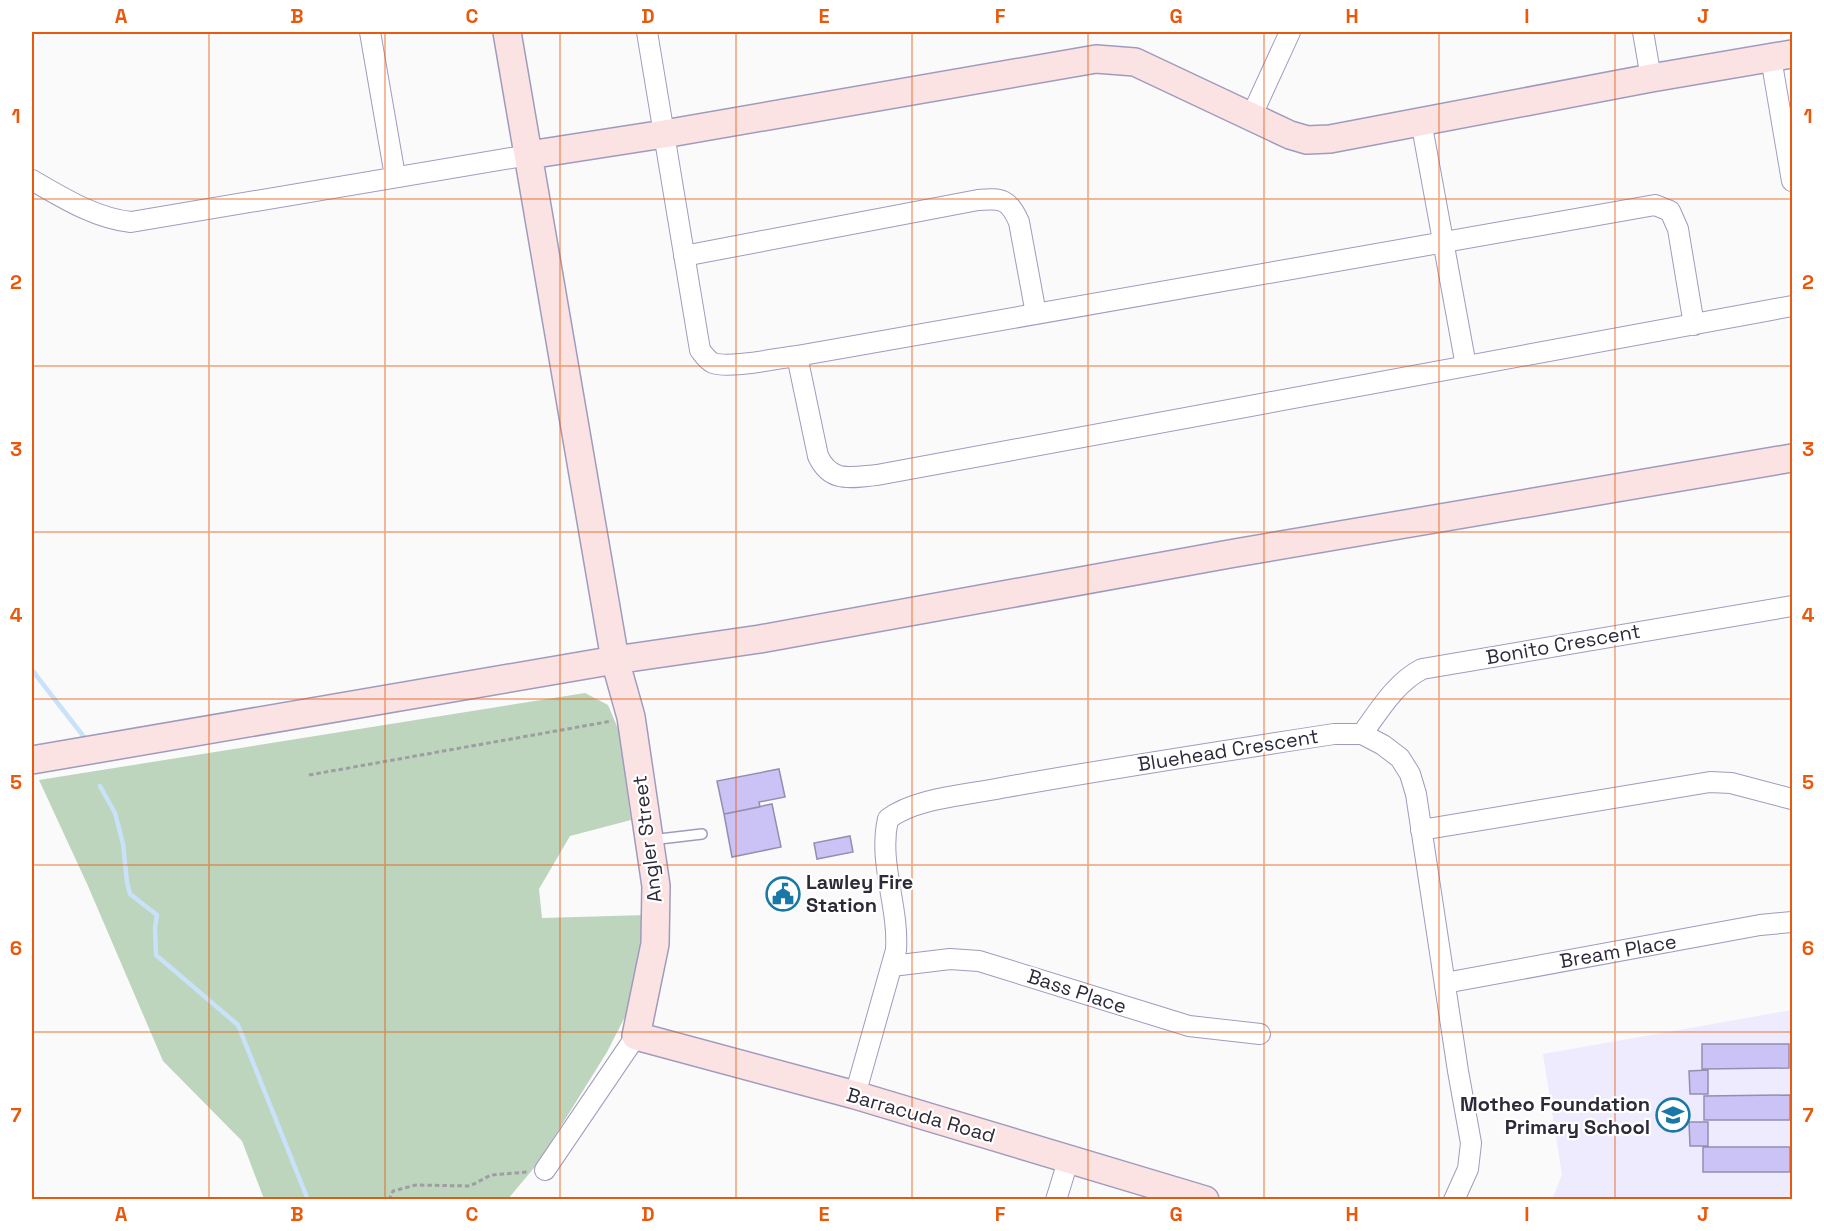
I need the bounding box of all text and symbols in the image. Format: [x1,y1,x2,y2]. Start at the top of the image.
text: A [115,3,128,29]
text: B [290,3,304,29]
text: C [466,3,479,29]
text: D [641,3,655,29]
text: E [818,3,830,29]
text: F [995,3,1006,29]
text: G [1169,3,1183,29]
text: H [1345,3,1359,29]
text: I [1524,3,1530,29]
text: J [1697,3,1709,29]
text: 1 [11,103,21,129]
text: 1 [1803,103,1813,129]
text: 2 [10,269,22,295]
text: 2 [1802,269,1814,295]
text: 3 [10,436,22,462]
text: 3 [1802,436,1814,462]
text: 4 [10,602,23,628]
text: 4 [1802,602,1815,628]
street label: Bonito Crescent [1484,618,1642,670]
street label: Bluehead Crescent [1136,723,1320,777]
text: 5 [10,769,22,795]
text: 5 [1802,769,1814,795]
street label: Angler Street [626,774,668,904]
place label: Lawley Fire Station [806,869,913,918]
public building icon: Lawley Fire Station [765,876,801,912]
street label: Bream Place [1558,928,1678,974]
text: 6 [10,935,22,961]
text: 6 [1802,935,1814,961]
street label: Bass Place [1024,963,1130,1019]
street label: Barracuda Road [844,1081,998,1149]
place label: Motheo Foundation Primary School [1460,1091,1650,1140]
school or university icon: Motheo Foundation Primary School [1655,1097,1691,1133]
text: 7 [10,1102,22,1128]
text: 7 [1802,1102,1814,1128]
text: A [115,1201,128,1227]
text: B [290,1201,304,1227]
text: C [466,1201,479,1227]
text: D [641,1201,655,1227]
text: E [818,1201,830,1227]
text: F [995,1201,1006,1227]
text: G [1169,1201,1183,1227]
text: H [1345,1201,1359,1227]
text: I [1524,1201,1530,1227]
text: J [1697,1201,1709,1227]

